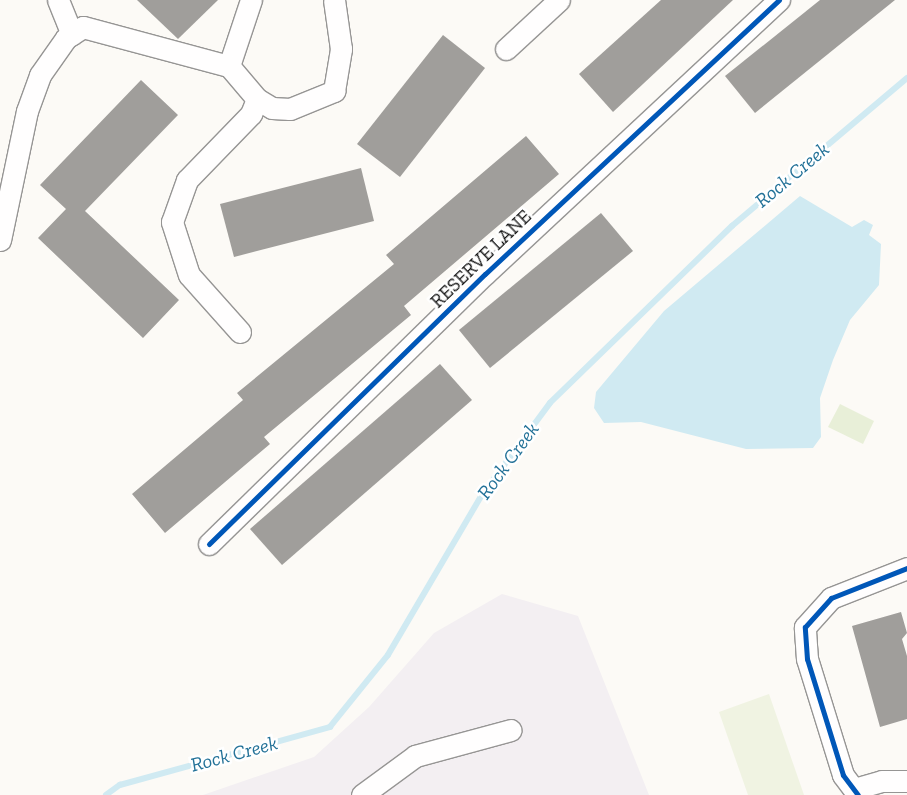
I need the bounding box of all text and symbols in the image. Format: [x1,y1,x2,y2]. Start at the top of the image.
water label: Rock Creek [750,137,834,213]
street label: RESERVE LANE [426,205,536,313]
water label: Rock Creek [472,418,544,504]
water label: Rock Creek [188,731,280,777]

